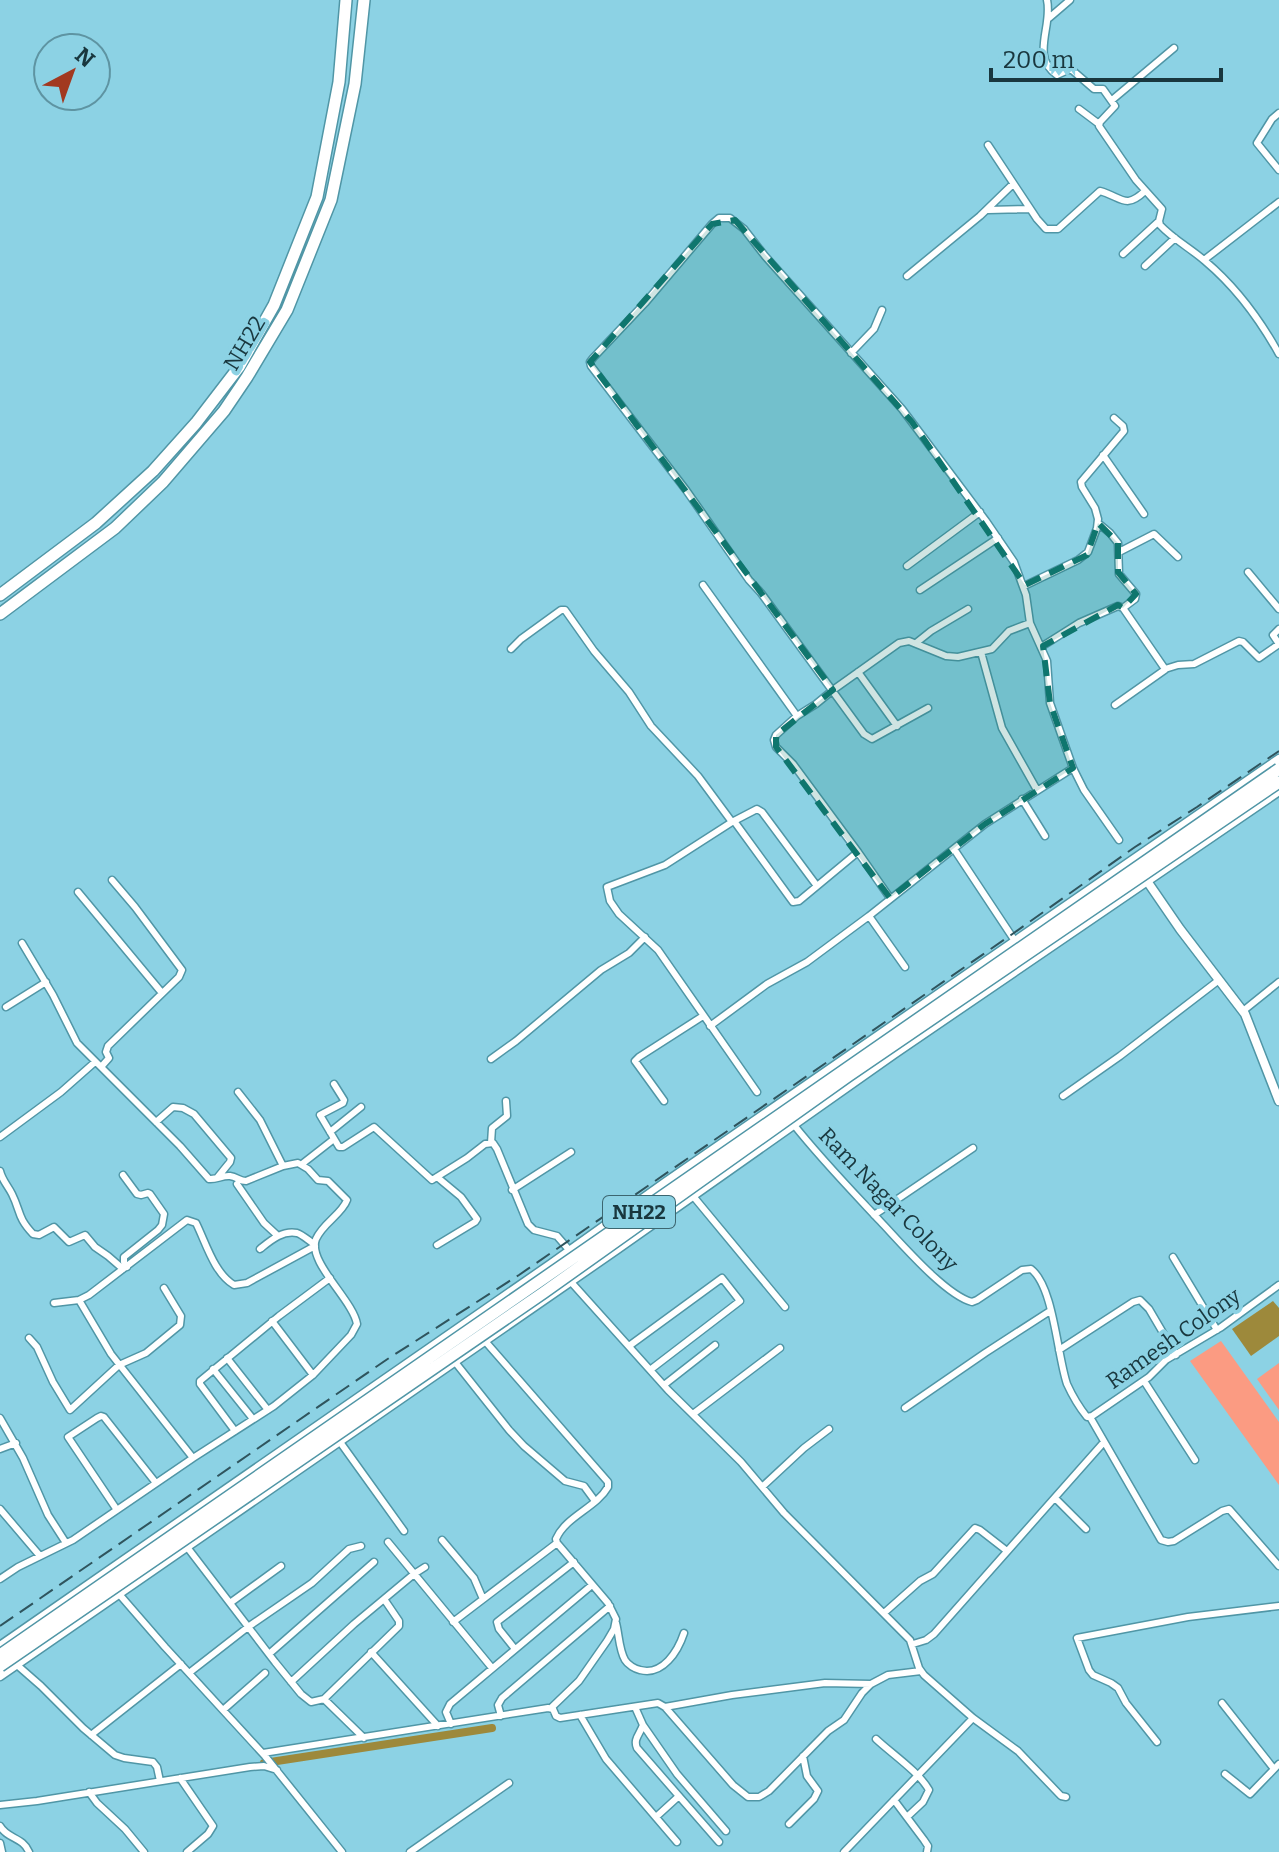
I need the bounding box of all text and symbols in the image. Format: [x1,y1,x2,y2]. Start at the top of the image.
north arrow [32,32,112,112]
scale bar [991,32,1221,82]
text: N [70,42,100,73]
text: 200 m [1003,46,1075,74]
street label: NH22 [218,311,271,375]
street label: Ram Nagar Colony [813,1122,964,1277]
road number: NH22 [603,1196,675,1228]
street label: Ramesh Colony [1101,1282,1246,1395]

